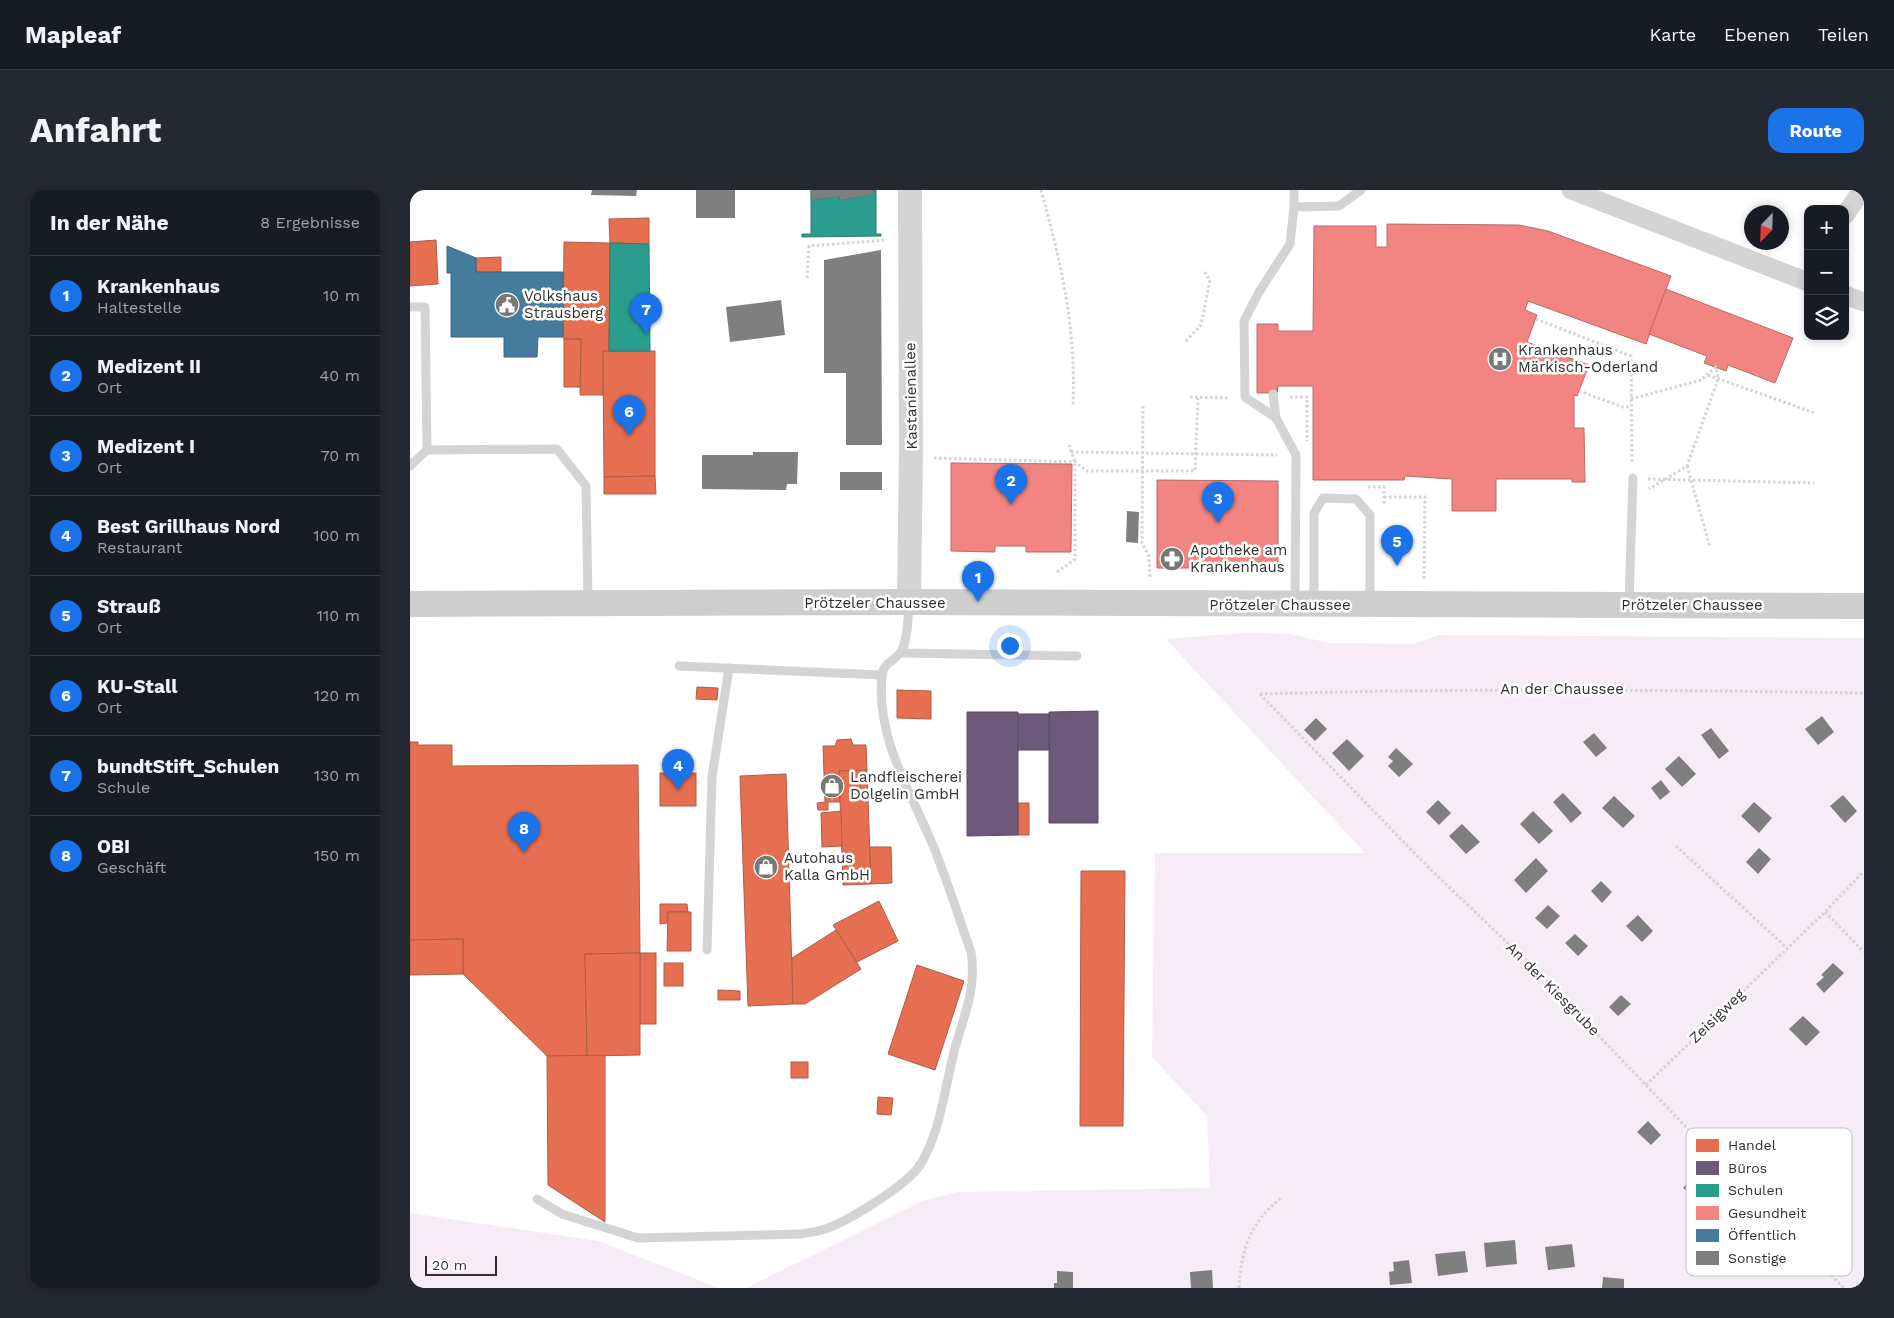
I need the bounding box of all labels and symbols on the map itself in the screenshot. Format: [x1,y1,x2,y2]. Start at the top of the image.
north arrow [1744,205,1789,250]
place label: Volkshaus Strausberg [524,287,603,322]
public building icon: Volkshaus Strausberg [494,292,520,318]
pin: 7 [630,293,662,334]
place label: Krankenhaus Märkisch-Oderland [1518,341,1658,376]
street label: Kastanienallee [901,342,921,450]
hospital icon: Krankenhaus Märkisch-Oderland [1487,346,1513,372]
pin: 6 [613,395,645,436]
pin: 2 [995,464,1027,505]
pin: 3 [1202,482,1234,523]
pin: 5 [1381,525,1413,566]
place label: Apotheke am Krankenhaus [1190,541,1287,576]
pharmacy icon: Apotheke am Krankenhaus [1159,546,1185,572]
pin: 1 [962,561,994,602]
street label: Prötzeler Chaussee [804,594,946,612]
street label: Prötzeler Chaussee [1209,596,1351,614]
street label: Prötzeler Chaussee [1621,596,1763,614]
your location [997,633,1023,659]
street label: An der Chaussee [1500,680,1624,698]
pin: 4 [662,749,694,790]
place label: Landfleischerei Dolgelin GmbH [850,768,962,803]
shop icon: Landfleischerei Dolgelin GmbH [819,773,845,799]
pin: 8 [508,812,540,853]
place label: Autohaus Kalla GmbH [784,849,870,884]
shop icon: Autohaus Kalla GmbH [753,854,779,880]
street label: An der Kiesgrube [1502,938,1604,1040]
street label: Zeisigweg [1685,985,1749,1047]
legend [1686,1128,1852,1276]
text: Handel [1728,1137,1777,1153]
text: Büros [1728,1160,1767,1176]
text: Schulen [1728,1182,1783,1198]
text: Gesundheit [1728,1205,1806,1221]
text: Öffentlich [1728,1227,1796,1243]
text: Sonstige [1728,1250,1787,1266]
scale bar [425,1253,498,1276]

